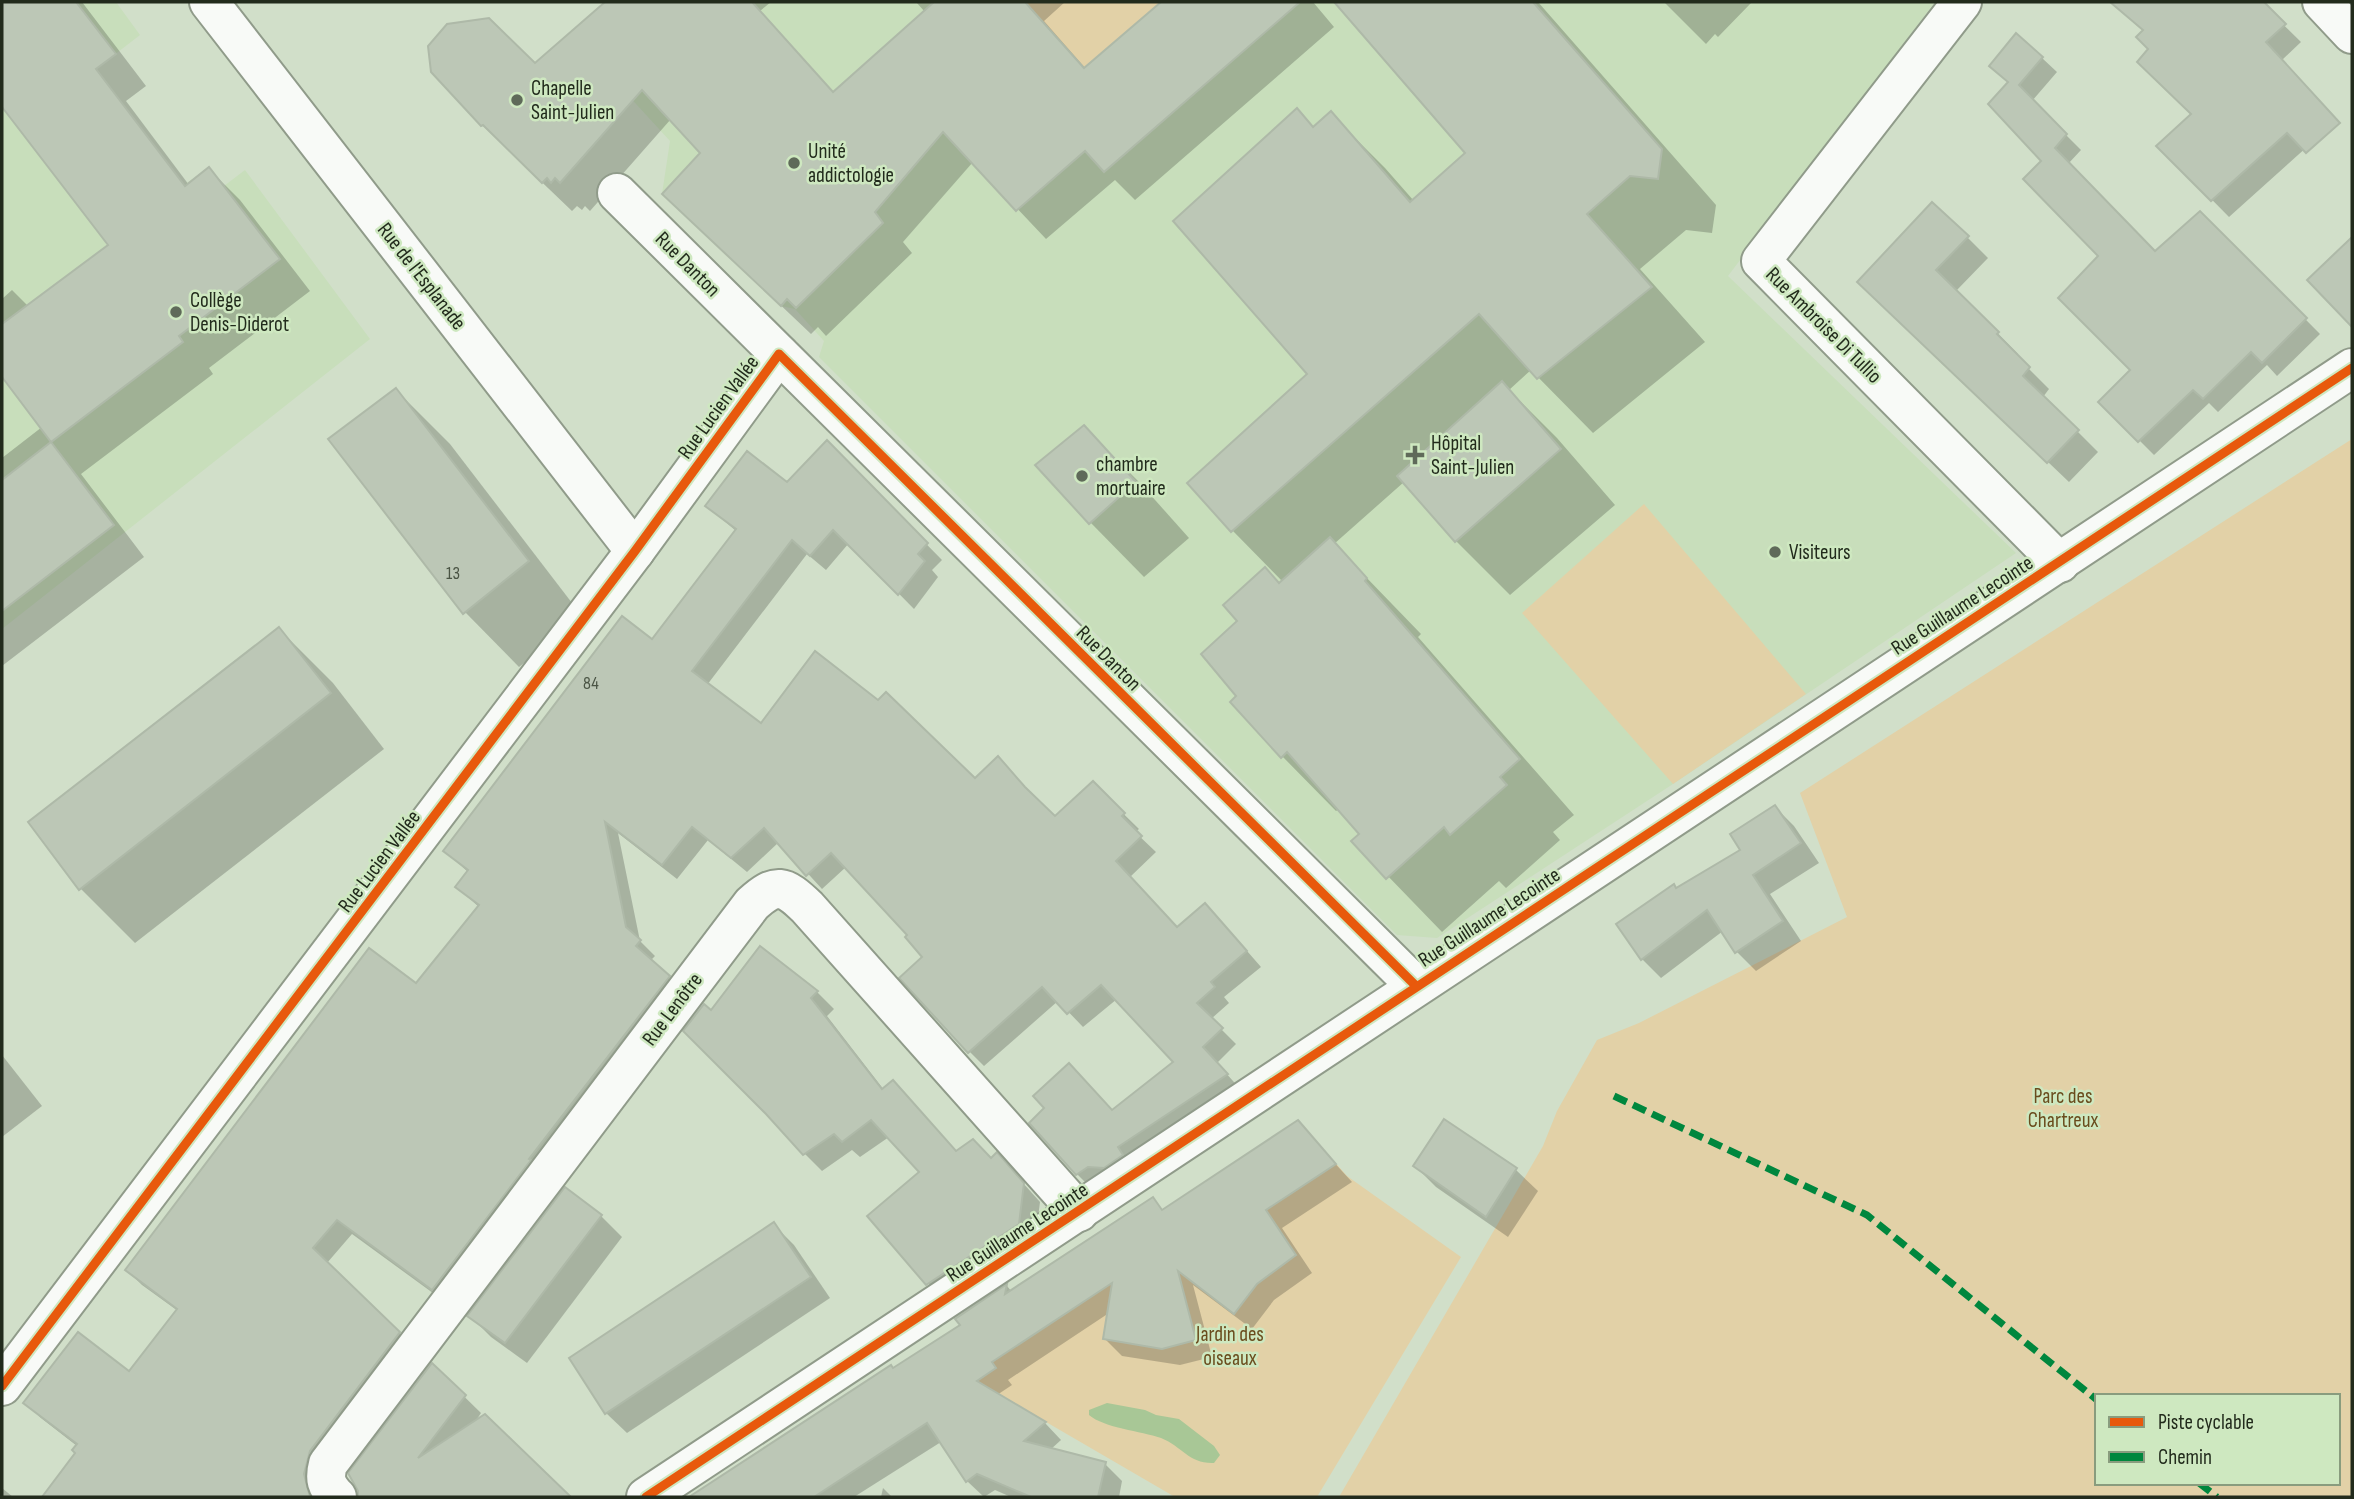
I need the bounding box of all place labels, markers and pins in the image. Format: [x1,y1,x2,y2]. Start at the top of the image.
place label: Chapelle Saint-Julien [531,76,614,125]
marker: Chapelle Saint-Julien [509,92,525,108]
place label: Unité addictologie [808,139,894,188]
marker: Unité addictologie [786,155,802,171]
place label: Collège Denis-Diderot [190,288,289,337]
marker: Collège Denis-Diderot [168,304,184,320]
place label: Hôpital Saint-Julien [1431,431,1514,480]
marker: Hôpital Saint-Julien [1405,445,1425,465]
place label: chambre mortuaire [1096,452,1166,501]
marker: chambre mortuaire [1074,468,1090,484]
place label: Visiteurs [1789,540,1851,565]
marker: Visiteurs [1767,544,1783,560]

